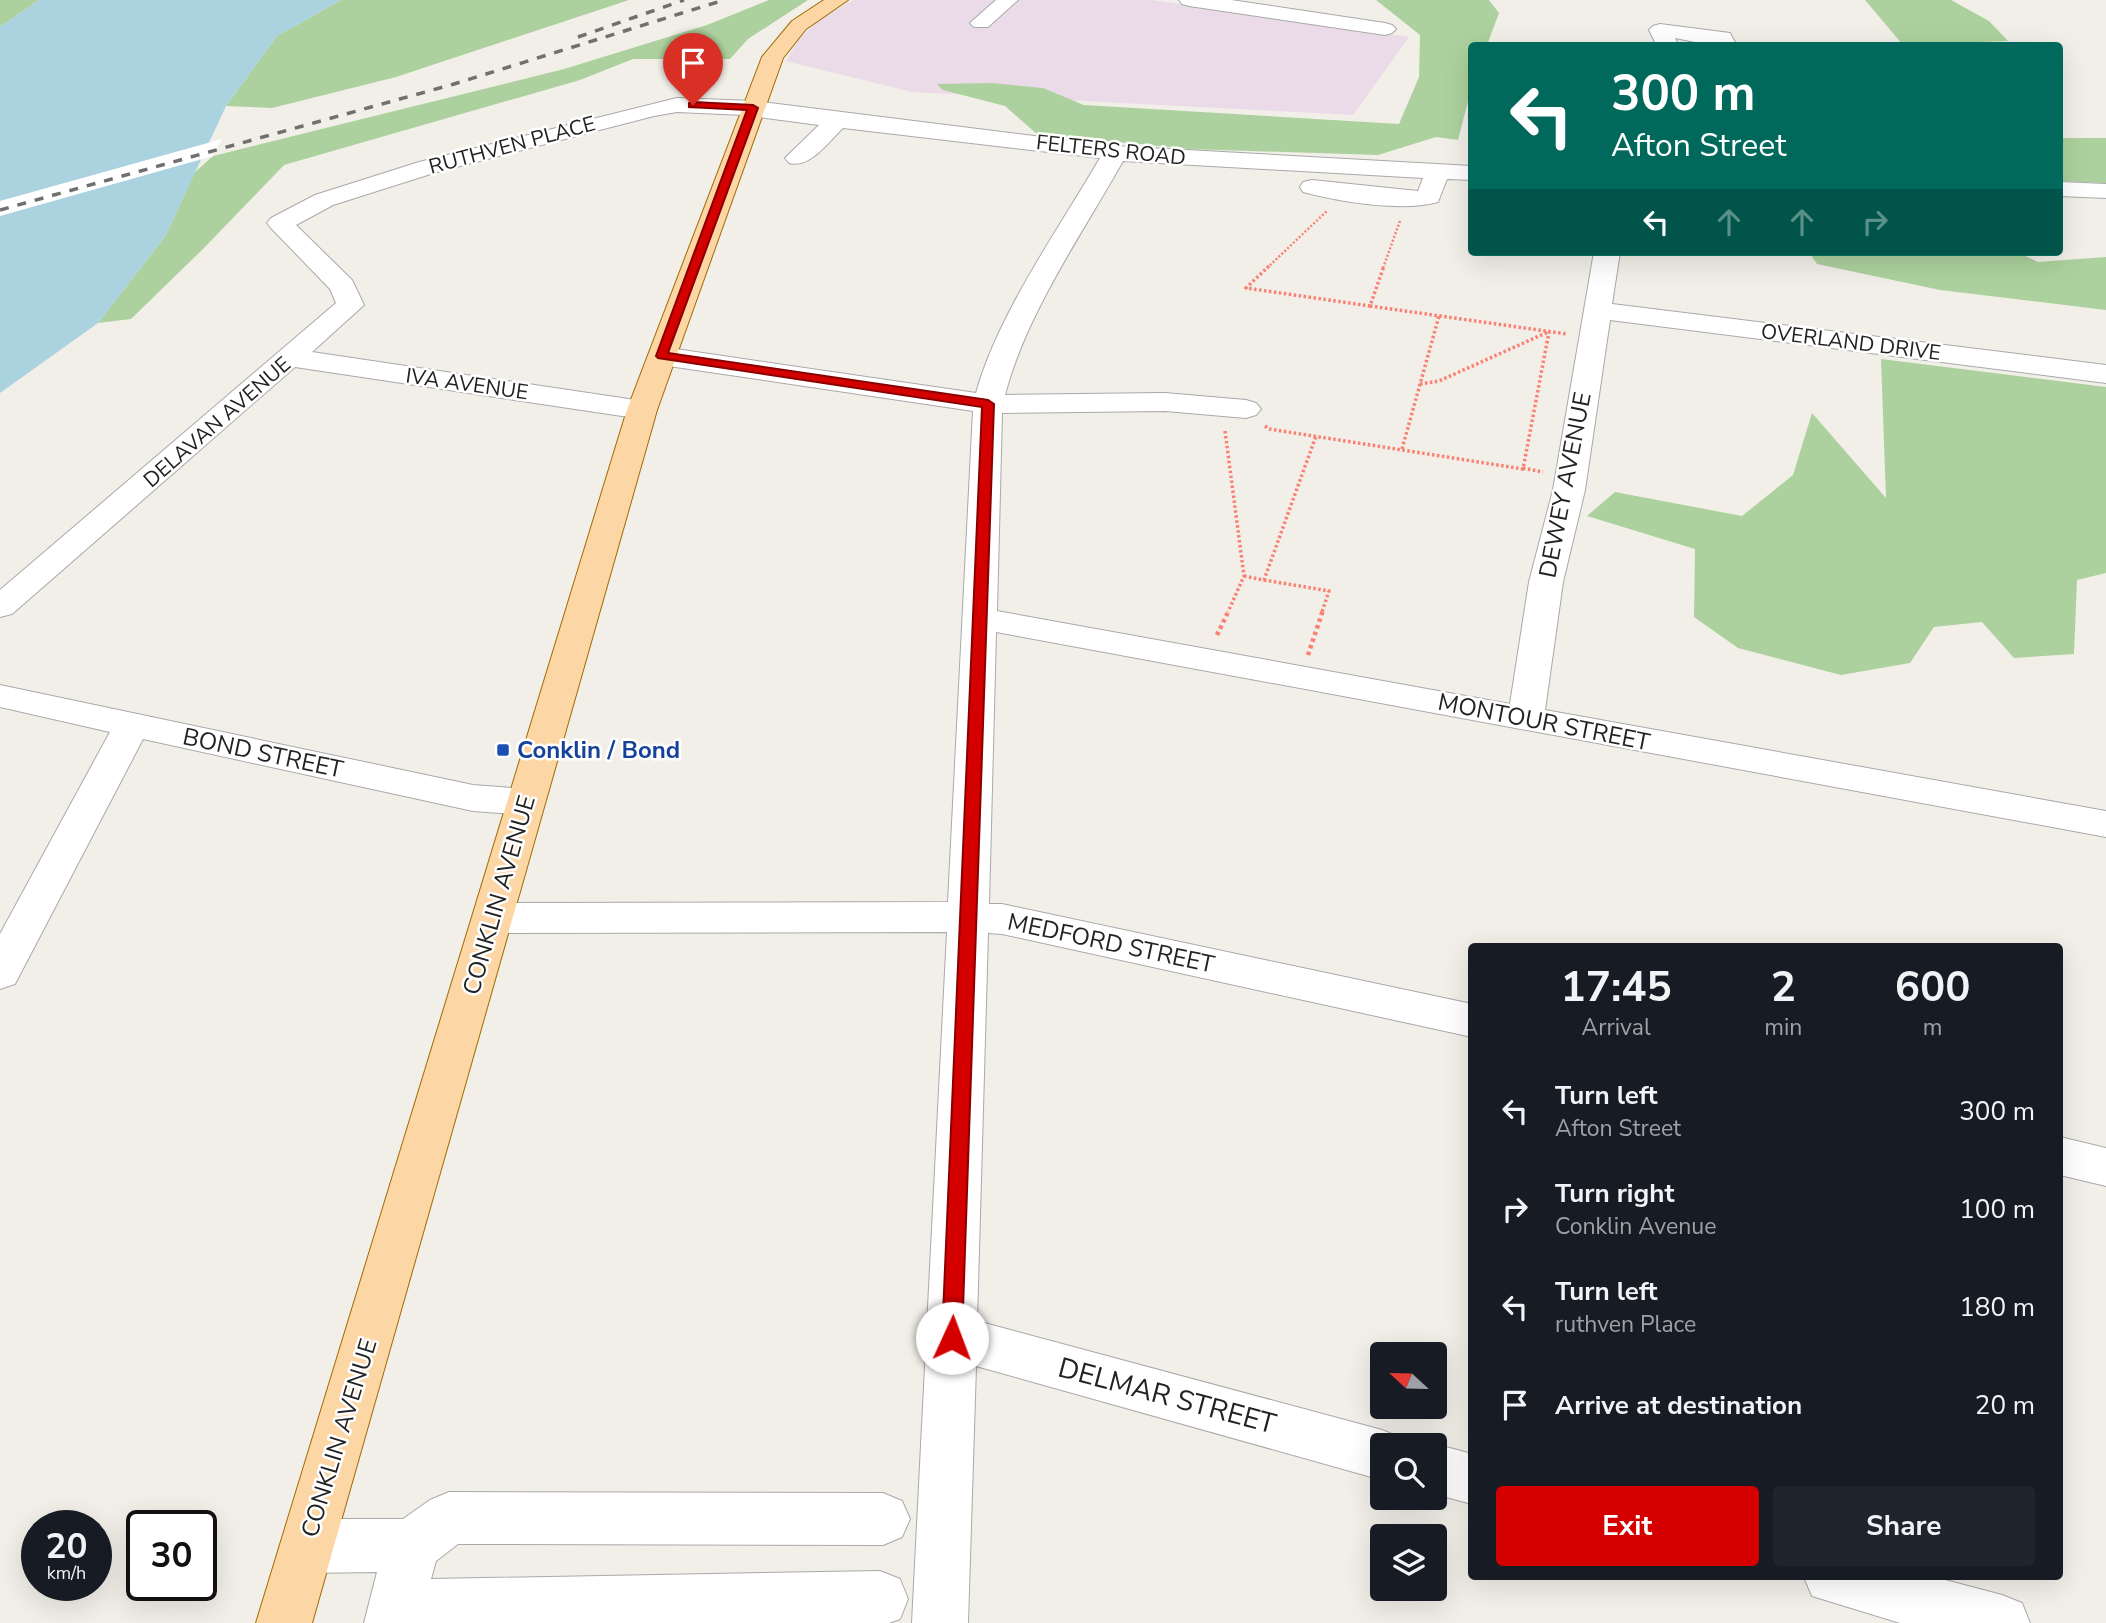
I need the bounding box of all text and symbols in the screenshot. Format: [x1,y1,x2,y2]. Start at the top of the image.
pin [663,33,723,105]
icon: arrive [674,44,712,82]
text: 300 m [1611,60,1755,127]
icon: left [1496,70,1587,161]
street label: RUTHVEN PLACE [426,109,598,181]
text: Afton Street [1611,124,1787,167]
street label: FELTERS ROAD [1035,128,1187,172]
icon: left [1637,203,1675,241]
icon: ahead [1710,203,1748,241]
icon: ahead [1783,203,1821,241]
icon: right [1856,203,1894,241]
street label: OVERLAND DRIVE [1759,317,1943,367]
street label: DELAVAN AVENUE [137,350,297,494]
street label: IVA AVENUE [404,362,530,406]
street label: DEWEY AVENUE [1531,390,1599,580]
street label: MONTOUR STREET [1435,686,1653,758]
street label: BOND STREET [180,720,347,786]
place label: Conklin / Bond [517,734,680,766]
marker: Conklin / Bond [495,742,511,758]
street label: CONKLIN AVENUE [455,792,543,998]
street label: MEDFORD STREET [1005,905,1218,981]
text: 17:45 [1561,959,1672,1016]
text: 2 [1771,959,1796,1016]
text: 600 [1895,959,1970,1016]
text: Arrival [1582,1012,1651,1043]
text: min [1764,1012,1802,1043]
text: m [1923,1012,1943,1043]
text: Turn left [1555,1078,1658,1113]
icon: left [1496,1092,1534,1130]
text: 300 m [1959,1094,2035,1129]
text: Afton Street [1555,1113,1681,1144]
text: Turn right [1555,1176,1674,1211]
icon: right [1496,1190,1534,1228]
text: 100 m [1959,1192,2035,1227]
text: Conklin Avenue [1555,1211,1716,1242]
text: Turn left [1555,1274,1658,1309]
icon: left [1496,1288,1534,1326]
text: 180 m [1959,1290,2035,1325]
position arrow [915,1301,989,1375]
text: ruthven Place [1555,1309,1696,1340]
street label: CONKLIN AVENUE [294,1335,384,1541]
north arrow [1370,1342,1447,1419]
map controls [1370,1342,1447,1601]
street label: DELMAR STREET [1054,1349,1280,1443]
icon: arrive [1496,1386,1534,1424]
text: Arrive at destination [1555,1388,1802,1423]
text: 20 m [1975,1388,2035,1423]
button: search [1370,1433,1447,1510]
button: Exit [1496,1486,1759,1566]
button: Share [1773,1486,2035,1566]
speed limit sign: 30 [126,1510,217,1601]
text: 20 [45,1523,88,1570]
button: layers [1370,1524,1447,1601]
text: km/h [47,1561,86,1585]

